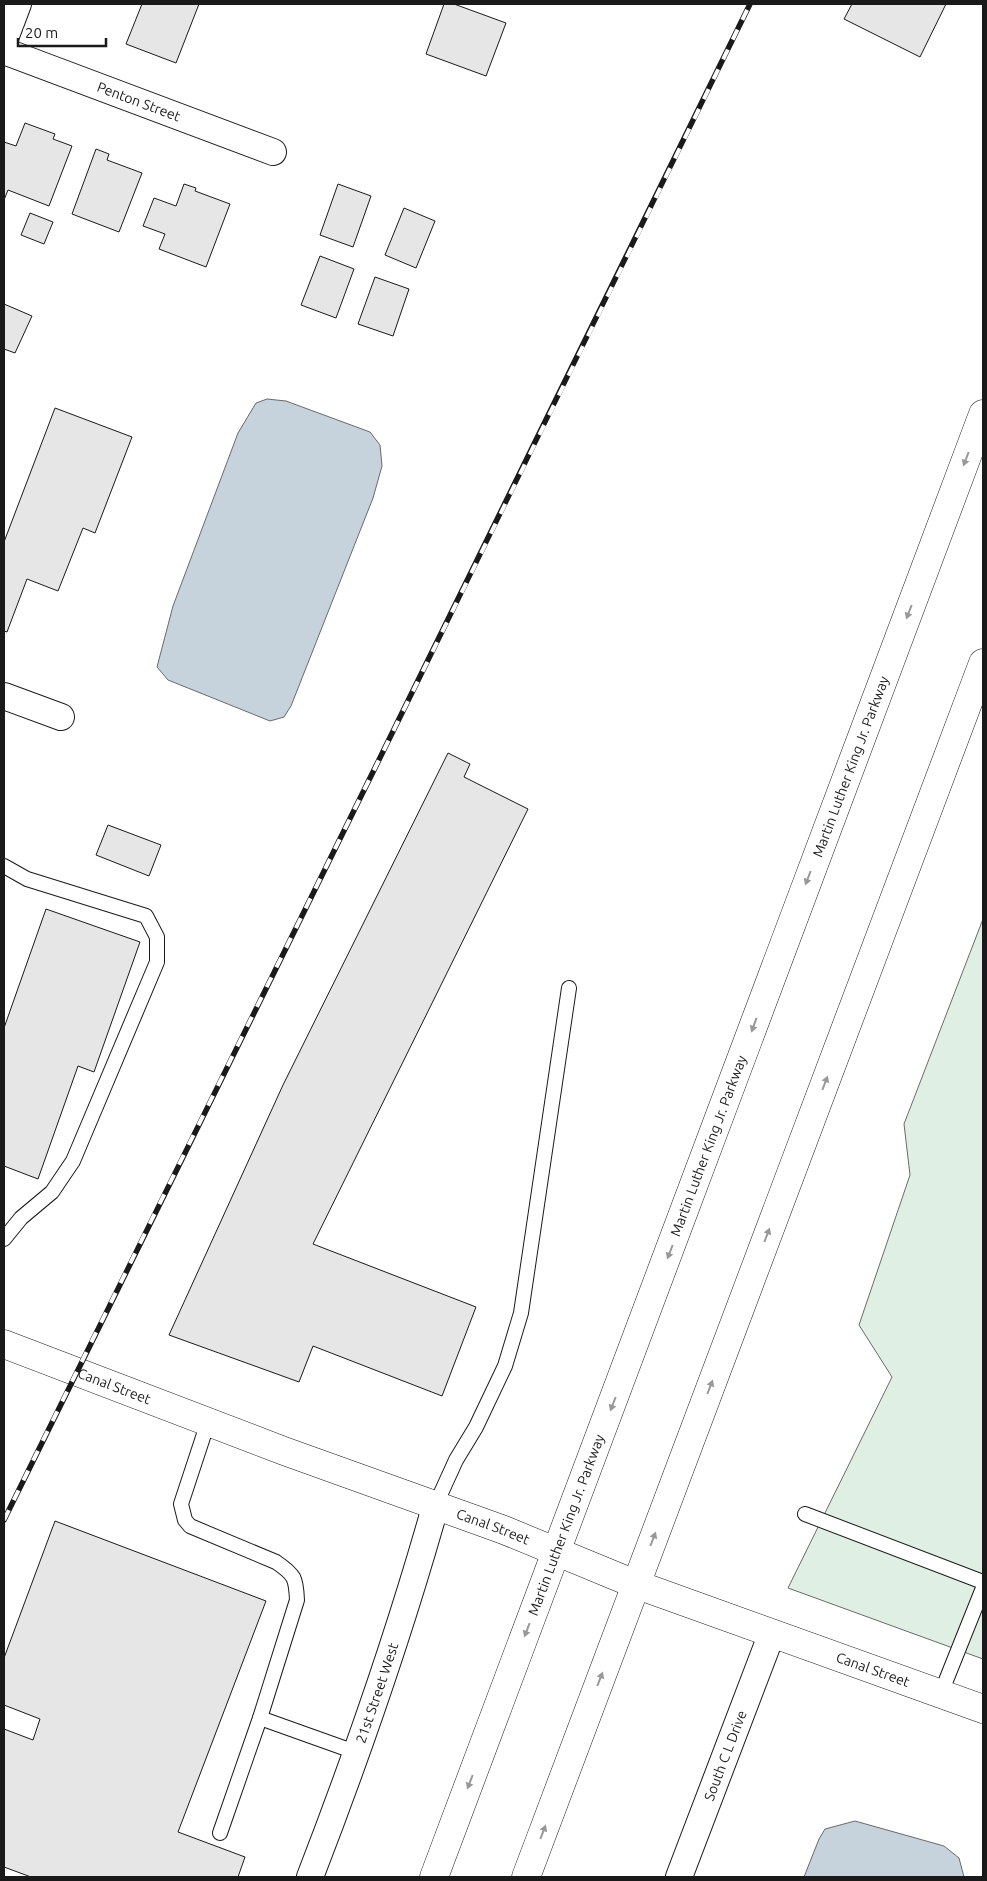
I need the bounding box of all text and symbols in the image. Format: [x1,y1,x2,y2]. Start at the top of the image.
scale bar [18,15,105,47]
text: 20 m [25,24,58,41]
street label: Penton Street [95,79,183,125]
one-way arrow [962,452,969,467]
one-way arrow [905,604,912,619]
street label: Martin Luther King Jr. Parkway [809,674,892,859]
one-way arrow [804,871,812,886]
one-way arrow [750,1018,758,1033]
street label: Martin Luther King Jr. Parkway [667,1053,750,1239]
one-way arrow [822,1075,829,1090]
one-way arrow [764,1227,771,1242]
one-way arrow [666,1245,674,1260]
street label: Canal Street [75,1365,154,1408]
one-way arrow [707,1379,714,1394]
one-way arrow [609,1397,617,1412]
street label: Martin Luther King Jr. Parkway [525,1432,607,1618]
street label: Canal Street [454,1506,532,1548]
one-way arrow [650,1531,657,1546]
one-way arrow [523,1623,531,1637]
street label: 21st Street West [352,1640,402,1745]
street label: Canal Street [834,1649,912,1690]
one-way arrow [597,1672,604,1687]
street label: South C L Drive [701,1708,750,1803]
one-way arrow [466,1775,474,1790]
one-way arrow [540,1824,547,1839]

